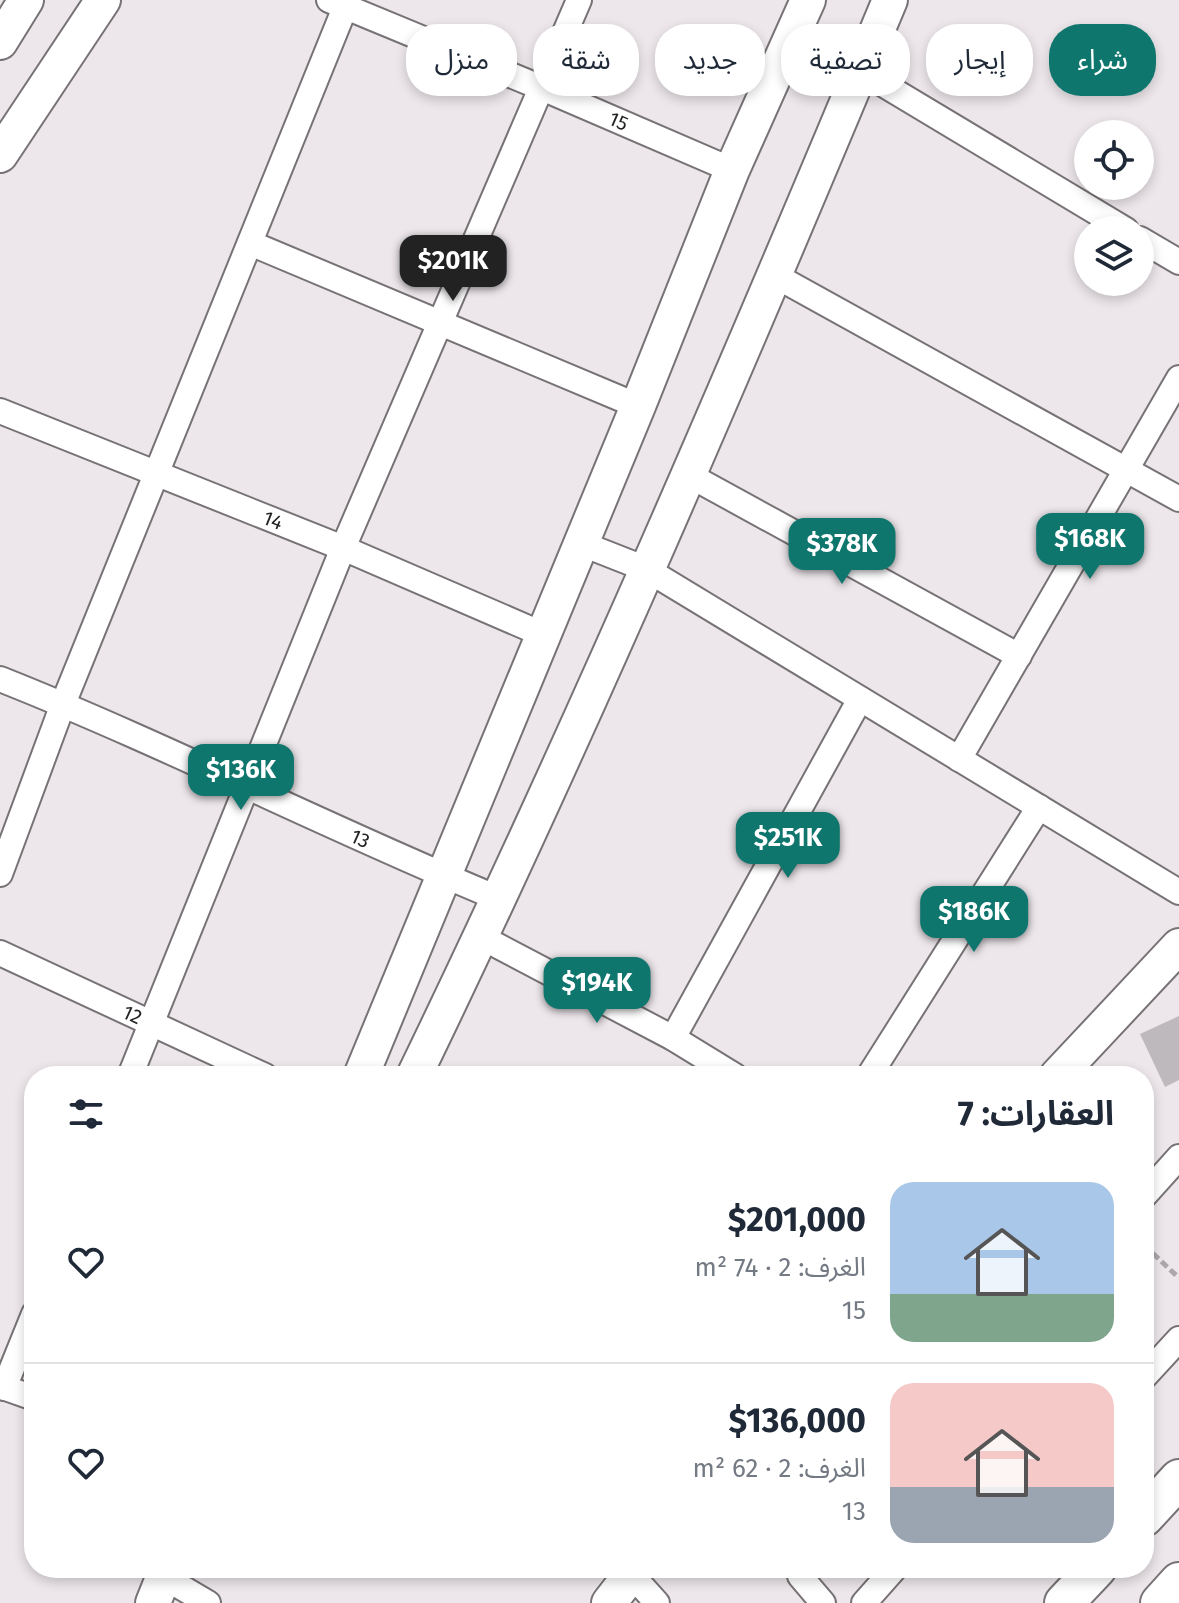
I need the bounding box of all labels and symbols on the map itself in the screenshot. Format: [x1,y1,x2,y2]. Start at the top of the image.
street label: 15 [605,106,632,136]
pin: $201K [397,235,509,303]
street label: 14 [260,505,287,535]
pin: $168K [1034,513,1146,581]
pin: $378K [786,518,898,586]
pin: $136K [185,744,297,812]
pin: $251K [732,812,844,880]
street label: 13 [347,824,374,853]
pin: $186K [918,886,1030,954]
pin: $194K [541,957,653,1025]
street label: 12 [119,1000,146,1029]

